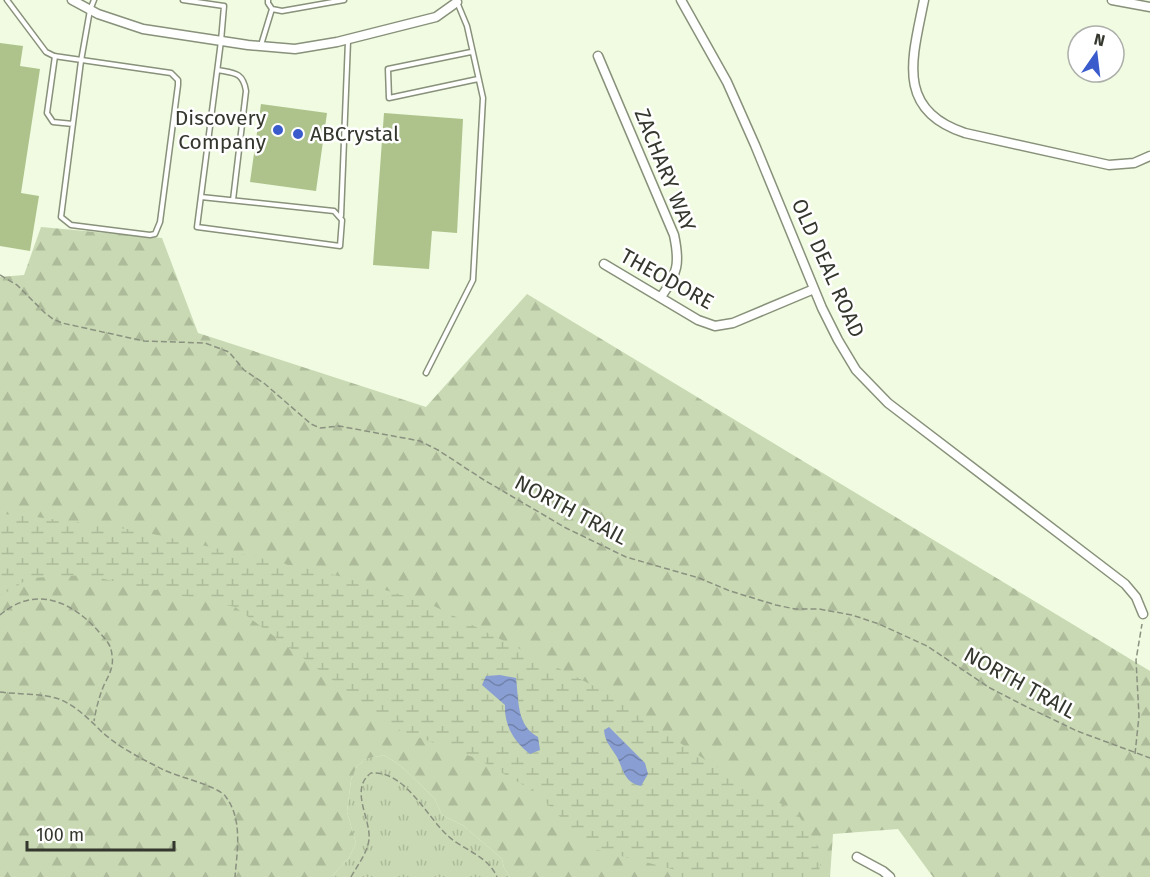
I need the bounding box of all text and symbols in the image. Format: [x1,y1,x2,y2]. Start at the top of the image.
north arrow [1066,24,1126,84]
text: N [1092,29,1107,50]
place label: Discovery Company [175,105,267,155]
street label: ZACHARY WAY [629,105,702,236]
place label: ABCrystal [310,121,399,147]
marker: Discovery Company [271,123,285,137]
marker: ABCrystal [291,127,305,141]
street label: OLD DEAL ROAD [786,195,870,341]
street label: THEODORE [616,243,718,315]
street label: NORTH TRAIL [510,469,632,551]
street label: NORTH TRAIL [959,642,1081,725]
scale bar [27,814,174,852]
text: 100 m [36,824,84,846]

